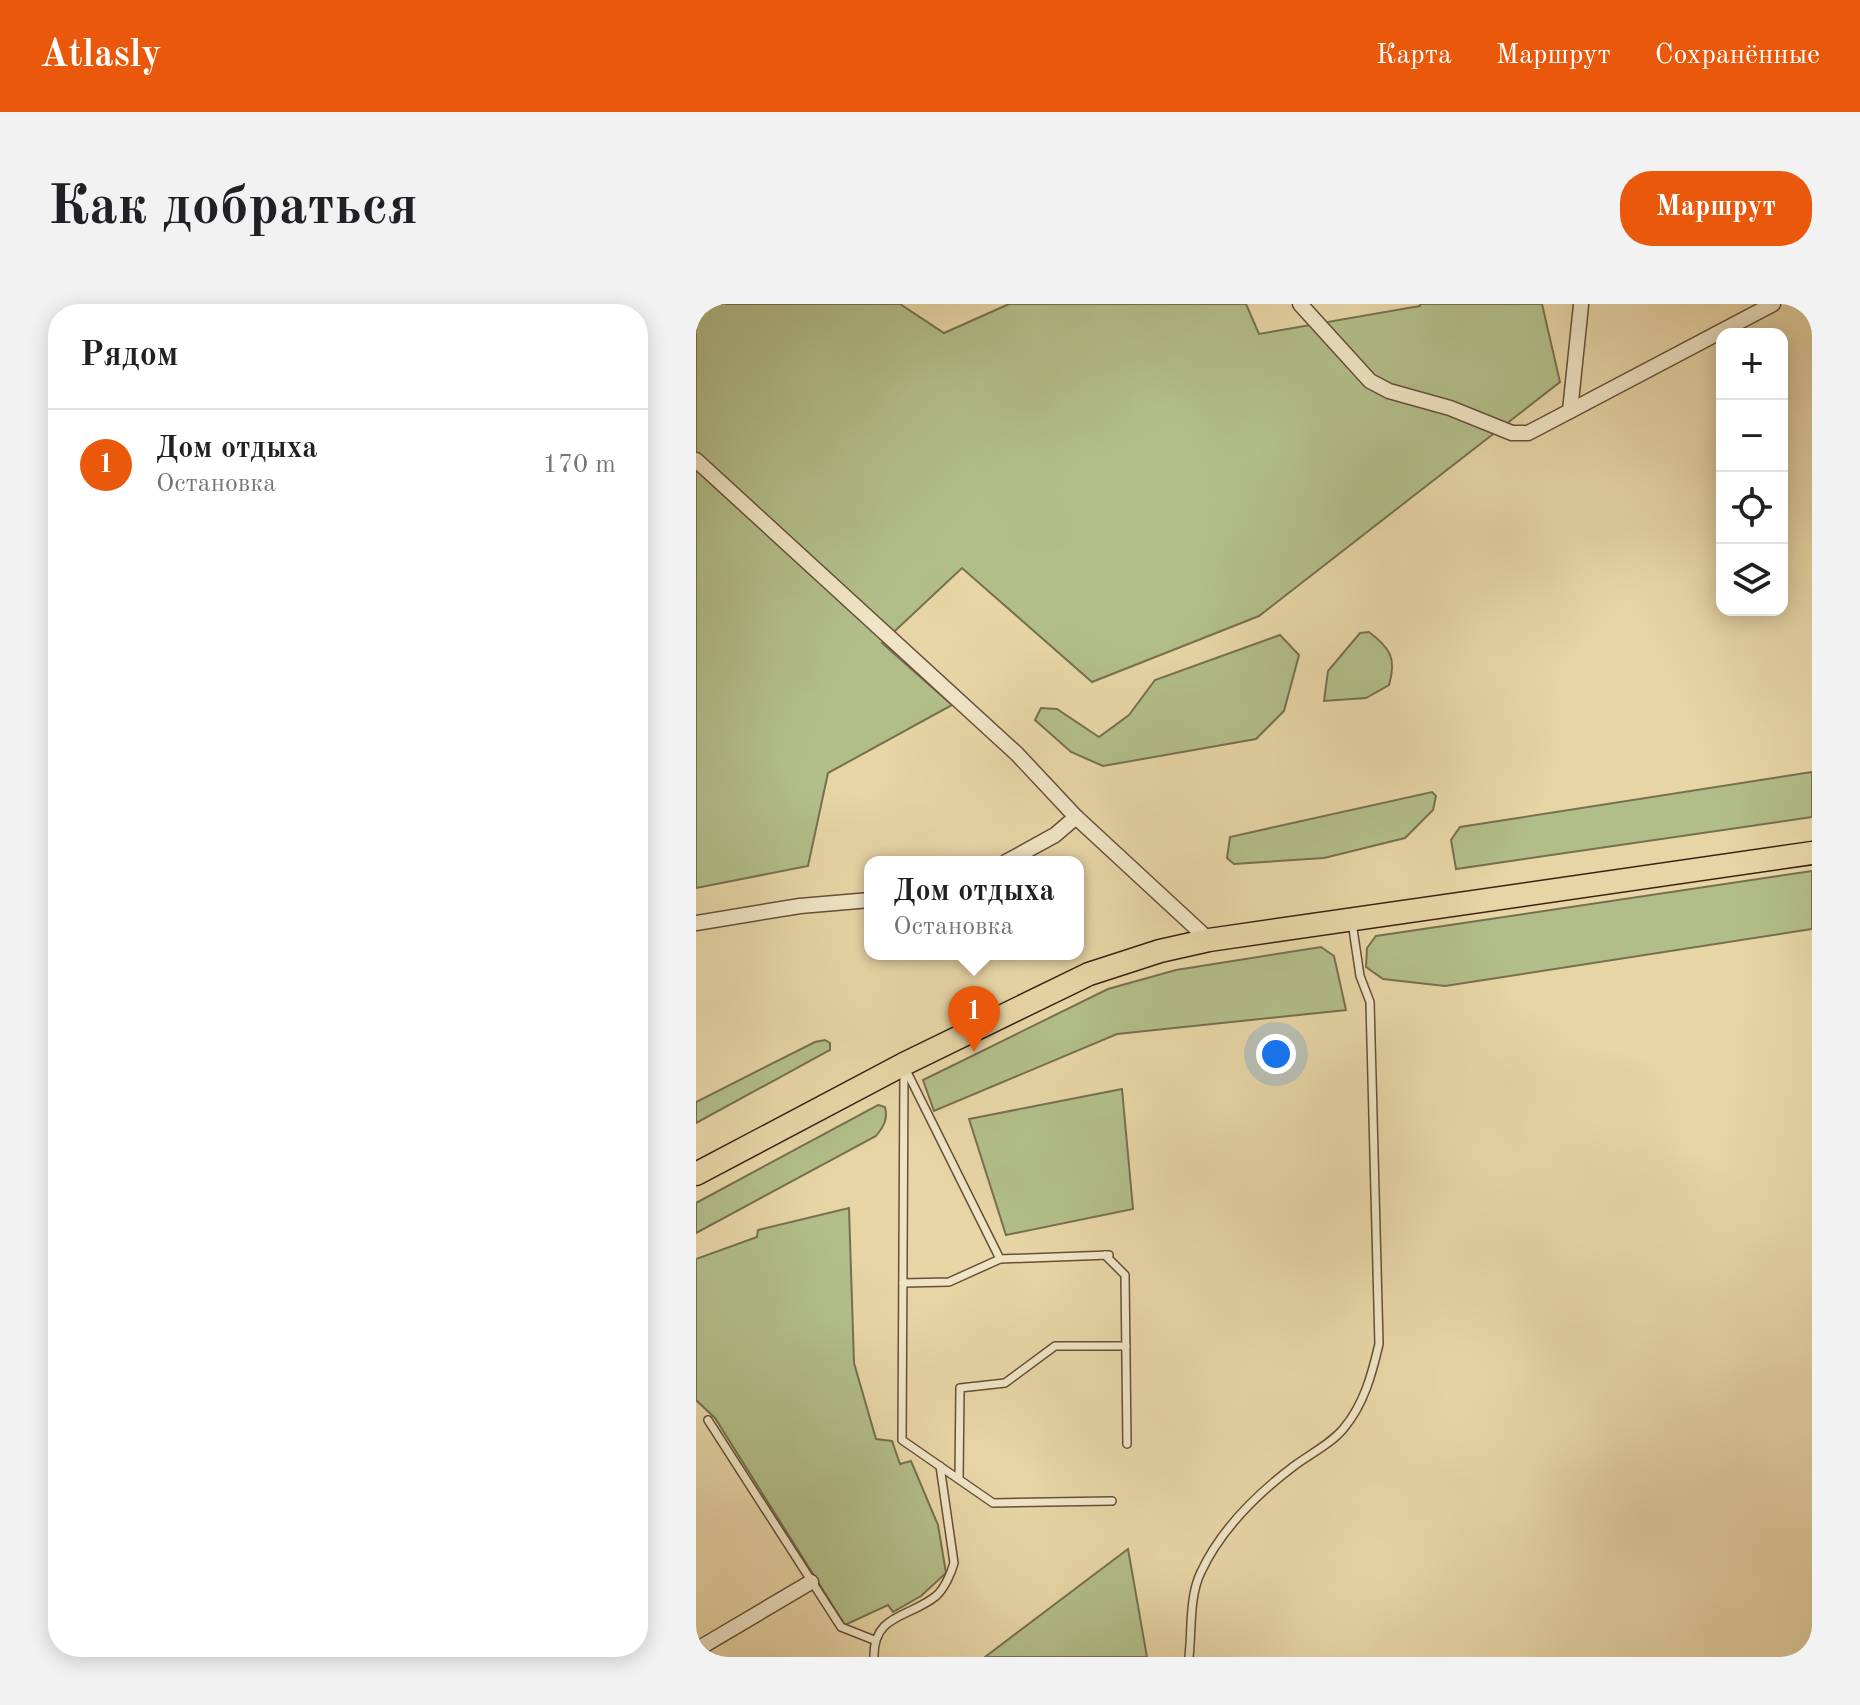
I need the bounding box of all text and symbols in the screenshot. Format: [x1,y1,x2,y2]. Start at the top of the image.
text: Atlasly [40,37,161,75]
text: Карта [1376,42,1452,70]
text: Маршрут [1496,42,1611,70]
text: Сохранённые [1655,42,1820,70]
button: Маршрут [1620,171,1812,246]
text: Как добраться [48,180,418,236]
map controls [1716,328,1788,616]
button: + [1716,328,1788,400]
text: Рядом [80,339,179,373]
button: − [1716,400,1788,472]
text: Дом отдыха [156,434,318,464]
text: 1 [98,452,114,478]
text: 170 m [543,452,616,478]
text: Остановка [156,471,276,497]
button: locate [1716,472,1788,544]
button: layers [1716,544,1788,616]
popup [864,856,1084,960]
text: Дом отдыха [893,877,1055,907]
text: Остановка [893,914,1013,940]
pin: 1 [948,986,1000,1052]
your location [1256,1034,1296,1074]

